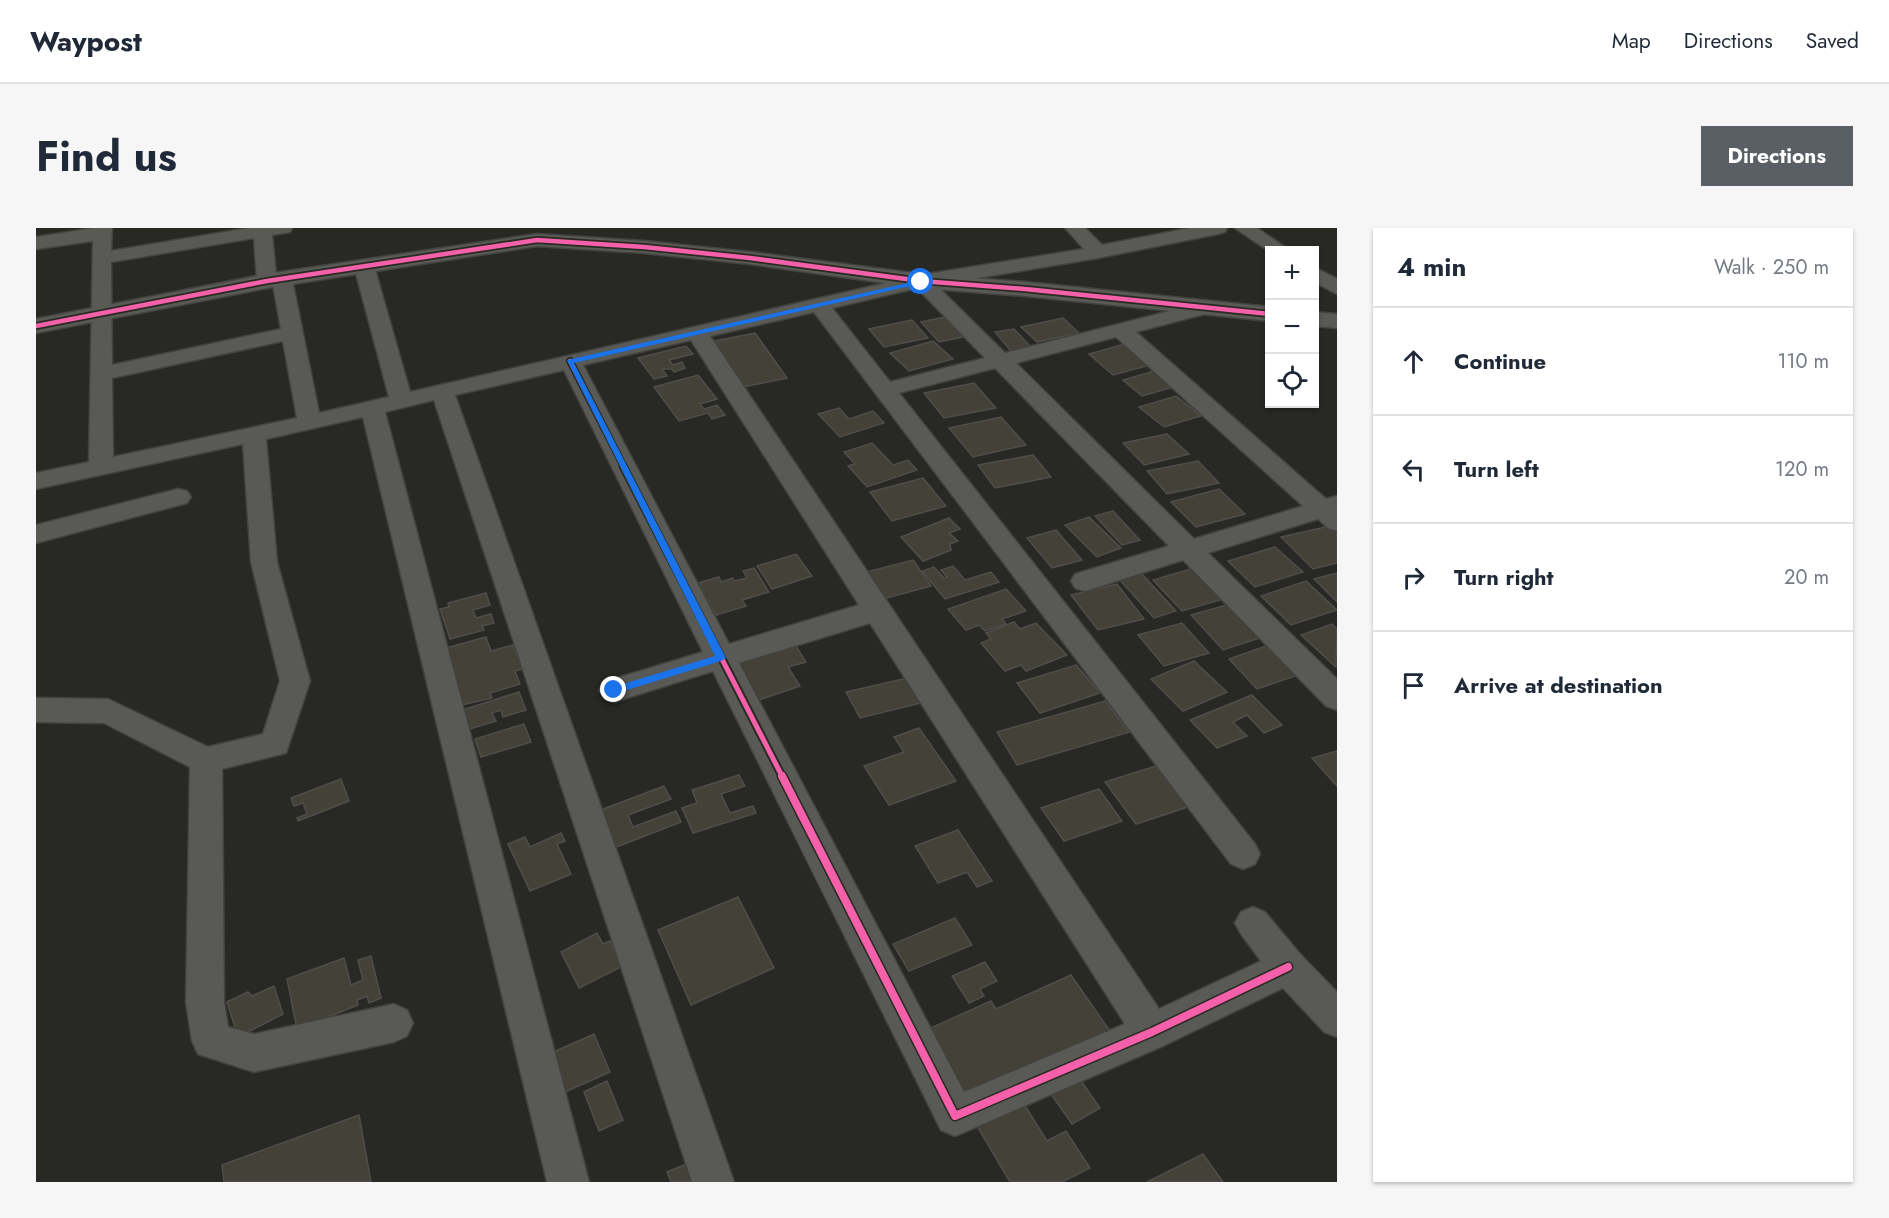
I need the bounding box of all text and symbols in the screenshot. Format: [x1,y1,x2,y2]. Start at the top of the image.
text: Waypost [30,21,142,62]
text: Map [1612,26,1651,56]
text: Directions [1684,26,1773,56]
text: Saved [1806,26,1859,56]
text: Find us [36,126,177,187]
button: Directions [1701,126,1853,186]
map controls [1265,246,1319,408]
button: + [1265,246,1319,300]
text: 4 min [1397,248,1466,286]
text: Walk · 250 m [1714,253,1829,282]
route start [907,268,933,294]
button: − [1265,300,1319,354]
icon: ahead [1397,345,1430,378]
text: Continue [1454,345,1546,377]
text: 110 m [1777,347,1829,376]
button: locate [1265,354,1319,408]
icon: left [1397,453,1430,486]
text: Turn left [1454,453,1539,485]
text: 120 m [1775,455,1829,484]
icon: right [1397,561,1430,594]
text: Turn right [1454,561,1554,593]
text: 20 m [1784,563,1829,592]
icon: arrive [1397,669,1430,702]
text: Arrive at destination [1454,669,1663,701]
route end [600,676,626,702]

